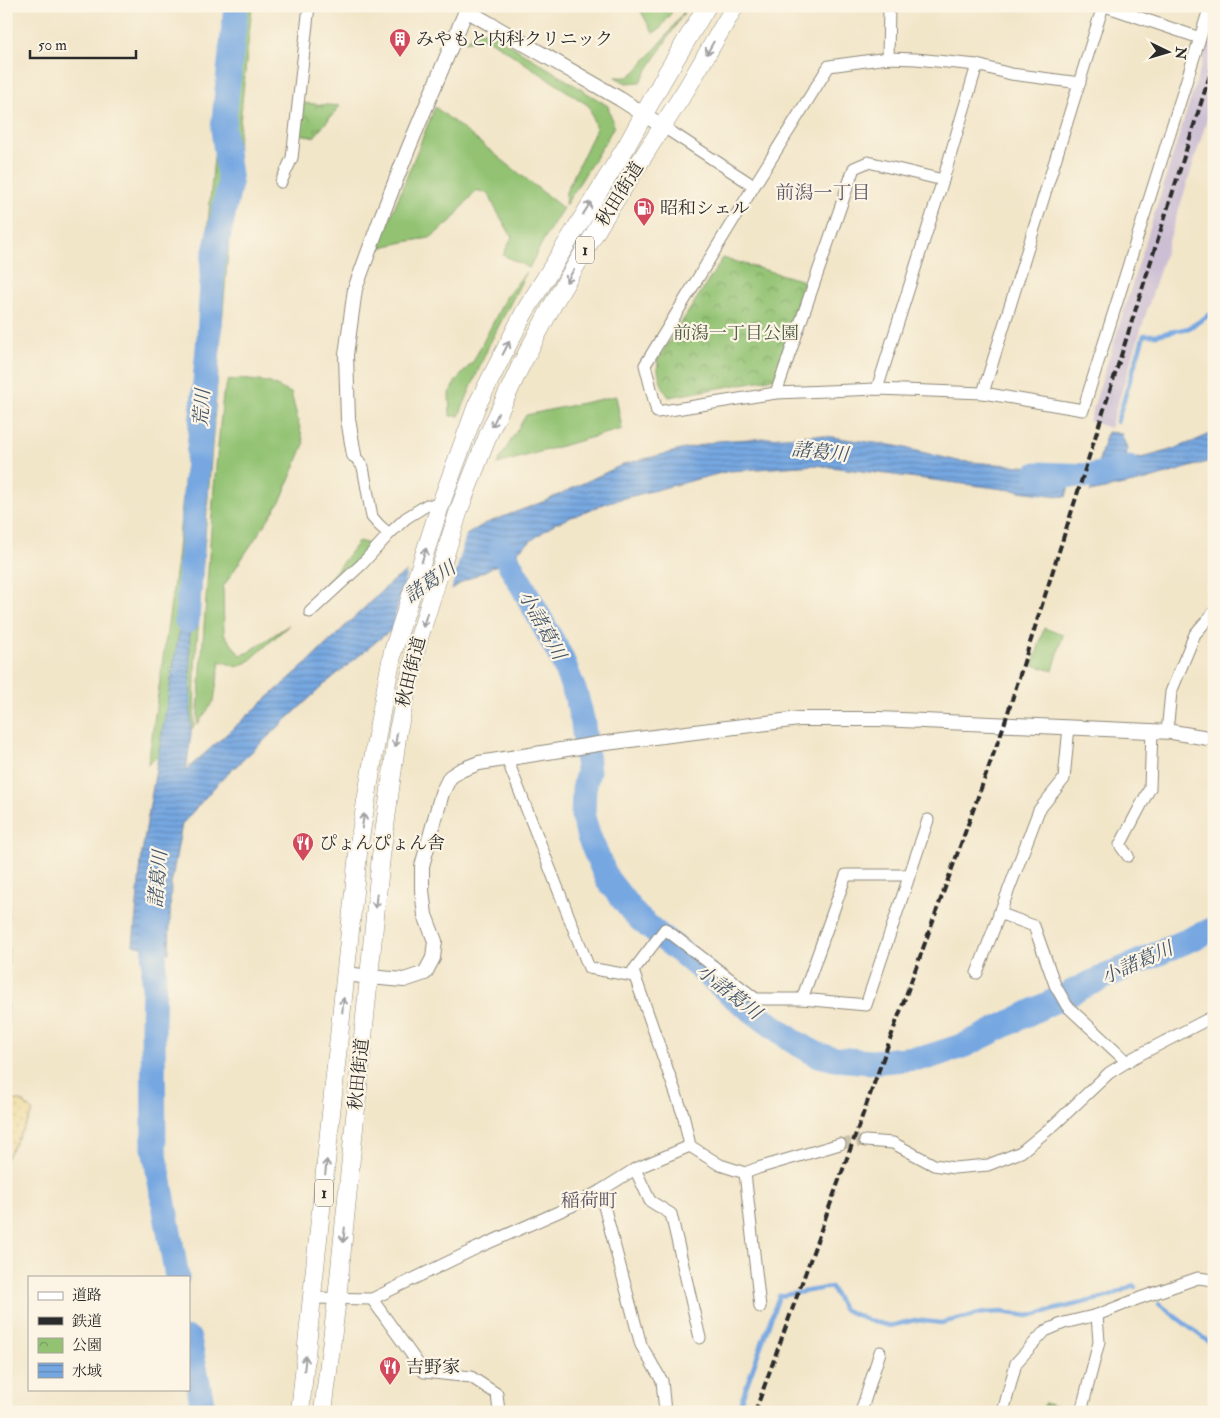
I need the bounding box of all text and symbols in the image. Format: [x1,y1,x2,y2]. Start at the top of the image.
building icon: みやもと内科クリニック [388,27,412,58]
scale bar [30,28,136,60]
place label: みやもと内科クリニック [416,28,613,51]
north arrow [1142,28,1192,78]
text: 50 m [38,36,67,55]
one-way arrow [705,41,715,55]
text: N [1171,45,1190,61]
street label: 秋田街道 [591,157,649,231]
district label: 前潟一丁目 [775,181,871,205]
fuel station icon: 昭和シェル [632,196,656,227]
place label: 昭和シェル [660,197,750,220]
one-way arrow [583,201,593,215]
road number: 1 [576,236,594,264]
one-way arrow [564,268,574,282]
park label: 前潟一丁目公園 [673,322,799,345]
one-way arrow [501,341,511,356]
water label: 荒川 [189,386,215,428]
one-way arrow [490,412,500,427]
water label: 諸葛川 [790,437,852,467]
one-way arrow [420,547,430,563]
water label: 諸葛川 [400,555,462,608]
water label: 小諸葛川 [513,586,572,666]
one-way arrow [419,612,429,628]
street label: 秋田街道 [391,634,431,710]
one-way arrow [391,731,401,747]
one-way arrow [358,814,368,830]
restaurant icon: ぴょんぴょん舎 [291,831,315,862]
place label: ぴょんぴょん舎 [319,832,445,855]
water label: 諸葛川 [144,848,173,908]
one-way arrow [371,893,381,909]
water label: 小諸葛川 [1097,936,1178,989]
water label: 小諸葛川 [692,959,768,1026]
one-way arrow [338,998,348,1014]
street label: 秋田街道 [344,1037,374,1111]
one-way arrow [321,1159,331,1175]
road number: 1 [315,1180,333,1206]
district label: 稲荷町 [560,1189,618,1213]
one-way arrow [339,1227,349,1243]
legend [28,1276,190,1390]
text: 道路 [72,1286,102,1305]
text: 鉄道 [72,1312,102,1331]
text: 公園 [72,1336,102,1355]
restaurant icon: 吉野家 [378,1355,402,1386]
one-way arrow [300,1356,310,1372]
place label: 吉野家 [406,1356,460,1379]
text: 水域 [72,1362,102,1381]

